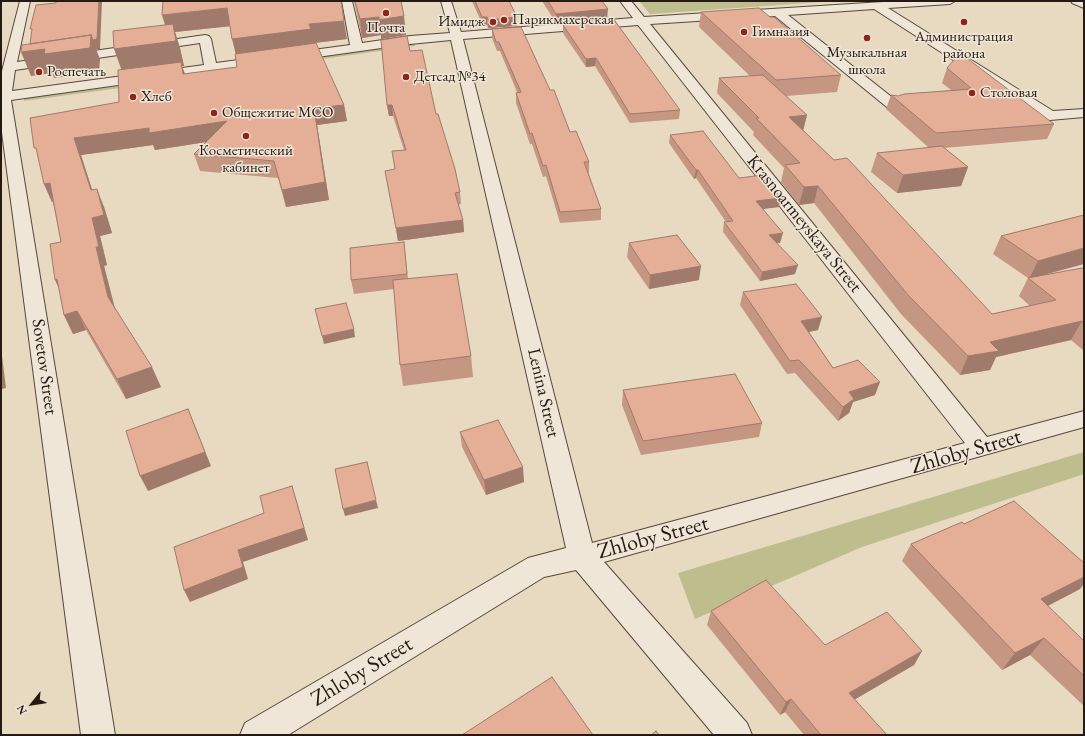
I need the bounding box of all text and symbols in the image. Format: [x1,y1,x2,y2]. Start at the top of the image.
marker: Почта [381,8,391,18]
place label: Парикмахерская [512,11,614,29]
place label: Имидж [438,13,485,31]
marker: Парикмахерская [499,15,509,25]
marker: Имидж [488,17,498,27]
marker: Администрация района [959,17,969,27]
place label: Почта [367,19,405,37]
place label: Гимназия [752,23,810,41]
marker: Гимназия [739,27,749,37]
place label: Администрация района [915,28,1013,63]
marker: Музыкальная школа [862,33,872,43]
place label: Музыкальная школа [827,44,907,79]
place label: Роспечать [47,63,106,81]
marker: Роспечать [34,67,44,77]
place label: Детсад №34 [414,68,486,86]
marker: Детсад №34 [401,72,411,82]
place label: Столовая [980,84,1038,102]
place label: Хлеб [141,88,172,106]
marker: Столовая [967,88,977,98]
marker: Хлеб [128,92,138,102]
place label: Общежитие МСО [222,104,334,122]
marker: Общежитие МСО [209,108,219,118]
marker: Косметический кабинет [241,131,251,141]
place label: Косметический кабинет [199,142,293,177]
street label: Krasnoarmeyskaya Street [742,151,866,297]
street label: Sovetov Street [27,318,61,416]
street label: Lenina Street [522,346,564,440]
street label: Zhloby Street [908,424,1024,480]
street label: Zhloby Street [595,511,711,565]
street label: Zhloby Street [306,631,418,713]
north arrow [12,684,52,724]
text: N [13,703,30,717]

